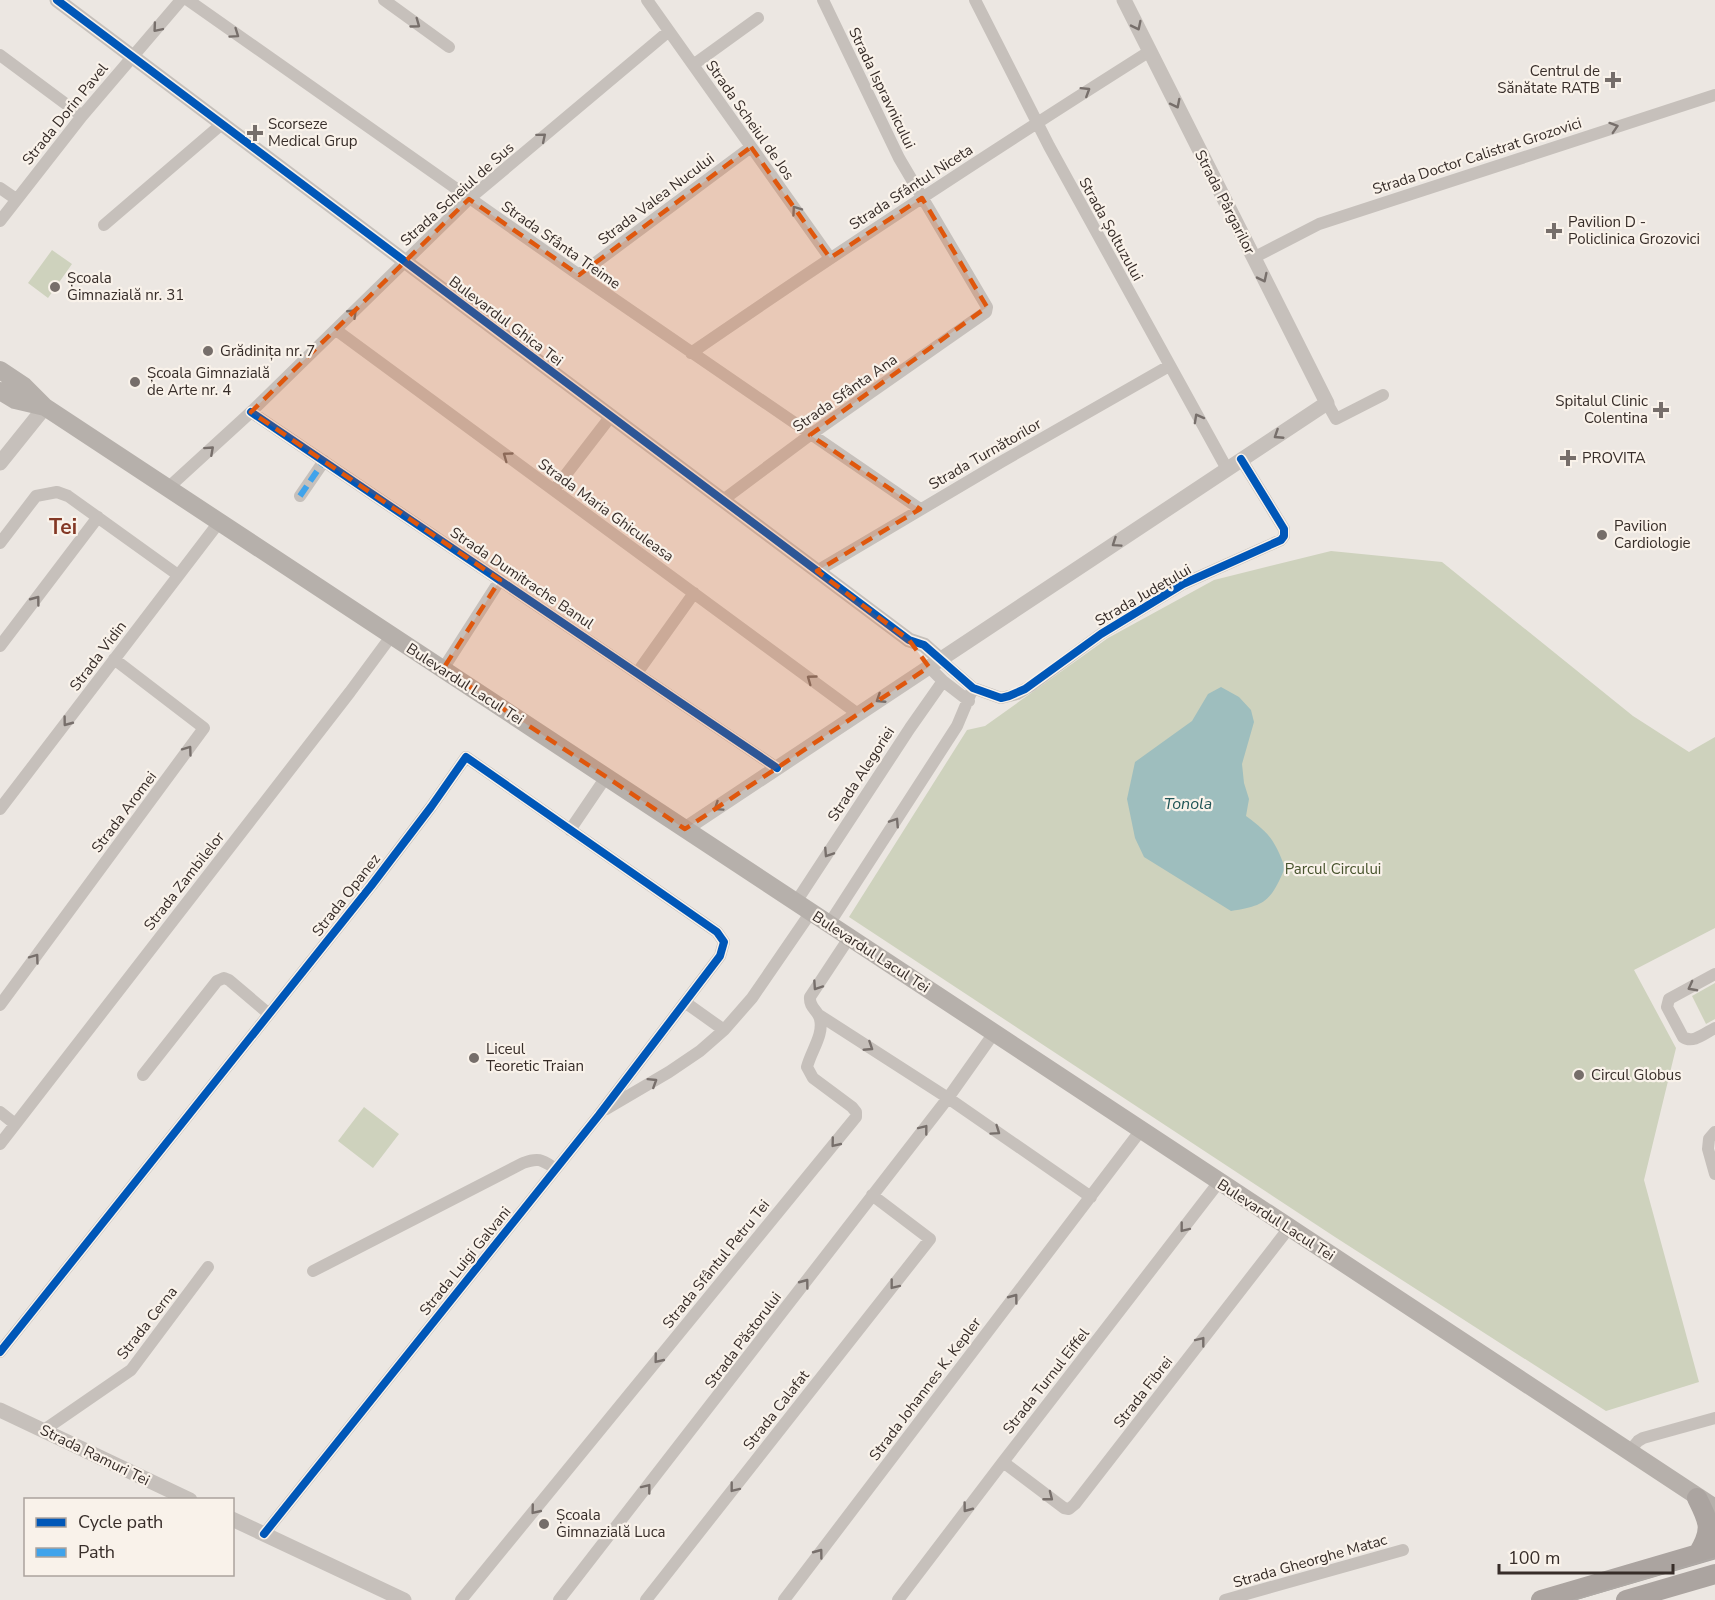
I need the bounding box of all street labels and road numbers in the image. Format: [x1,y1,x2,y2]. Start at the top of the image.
street label: Strada Ispravnicului [844,24,920,152]
street label: Strada Scheiul de Jos [701,56,799,184]
street label: Strada Dorin Pavel [18,58,113,169]
street label: Strada Doctor Calistrat Grozovici [1370,113,1584,199]
street label: Strada Scheiul de Sus [396,138,518,250]
street label: Strada Sfântul Niceta [845,140,977,234]
street label: Strada Pârgarilor [1190,147,1260,258]
street label: Strada Valea Nucului [594,149,718,249]
street label: Strada Șoltuzului [1074,174,1148,284]
street label: Strada Sfânta Treime [497,196,625,294]
street label: Bulevardul Ghica Tei [445,271,567,371]
street label: Strada Sfânta Ana [789,349,901,437]
street label: Strada Turnătorilor [925,413,1045,494]
street label: Strada Maria Ghiculeasa [534,454,678,566]
street label: Strada Dumitrache Banul [446,522,598,634]
street label: Strada Județului [1091,559,1195,631]
street label: Strada Vidin [65,617,131,695]
street label: Bulevardul Lacul Tei [402,639,528,729]
street label: Strada Alegoriei [823,723,899,825]
street label: Strada Aromei [87,767,161,857]
street label: Strada Zambilelor [139,827,229,935]
street label: Strada Opanez [307,849,385,941]
street label: Bulevardul Lacul Tei [808,907,934,997]
street label: Bulevardul Lacul Tei [1213,1175,1339,1265]
street label: Strada Sfântul Petru Tei [658,1195,774,1333]
street label: Strada Luigi Galvani [415,1202,515,1320]
street label: Strada Cerna [112,1282,182,1364]
street label: Strada Păstorului [700,1288,786,1392]
street label: Strada Johannes K. Kepler [865,1313,986,1465]
street label: Strada Turnul Eiffel [998,1323,1094,1438]
street label: Strada Fibrei [1109,1352,1177,1432]
street label: Strada Calafat [738,1365,814,1454]
street label: Strada Ramuri Tei [37,1420,153,1490]
street label: Strada Gheorghe Matac [1231,1529,1389,1593]

